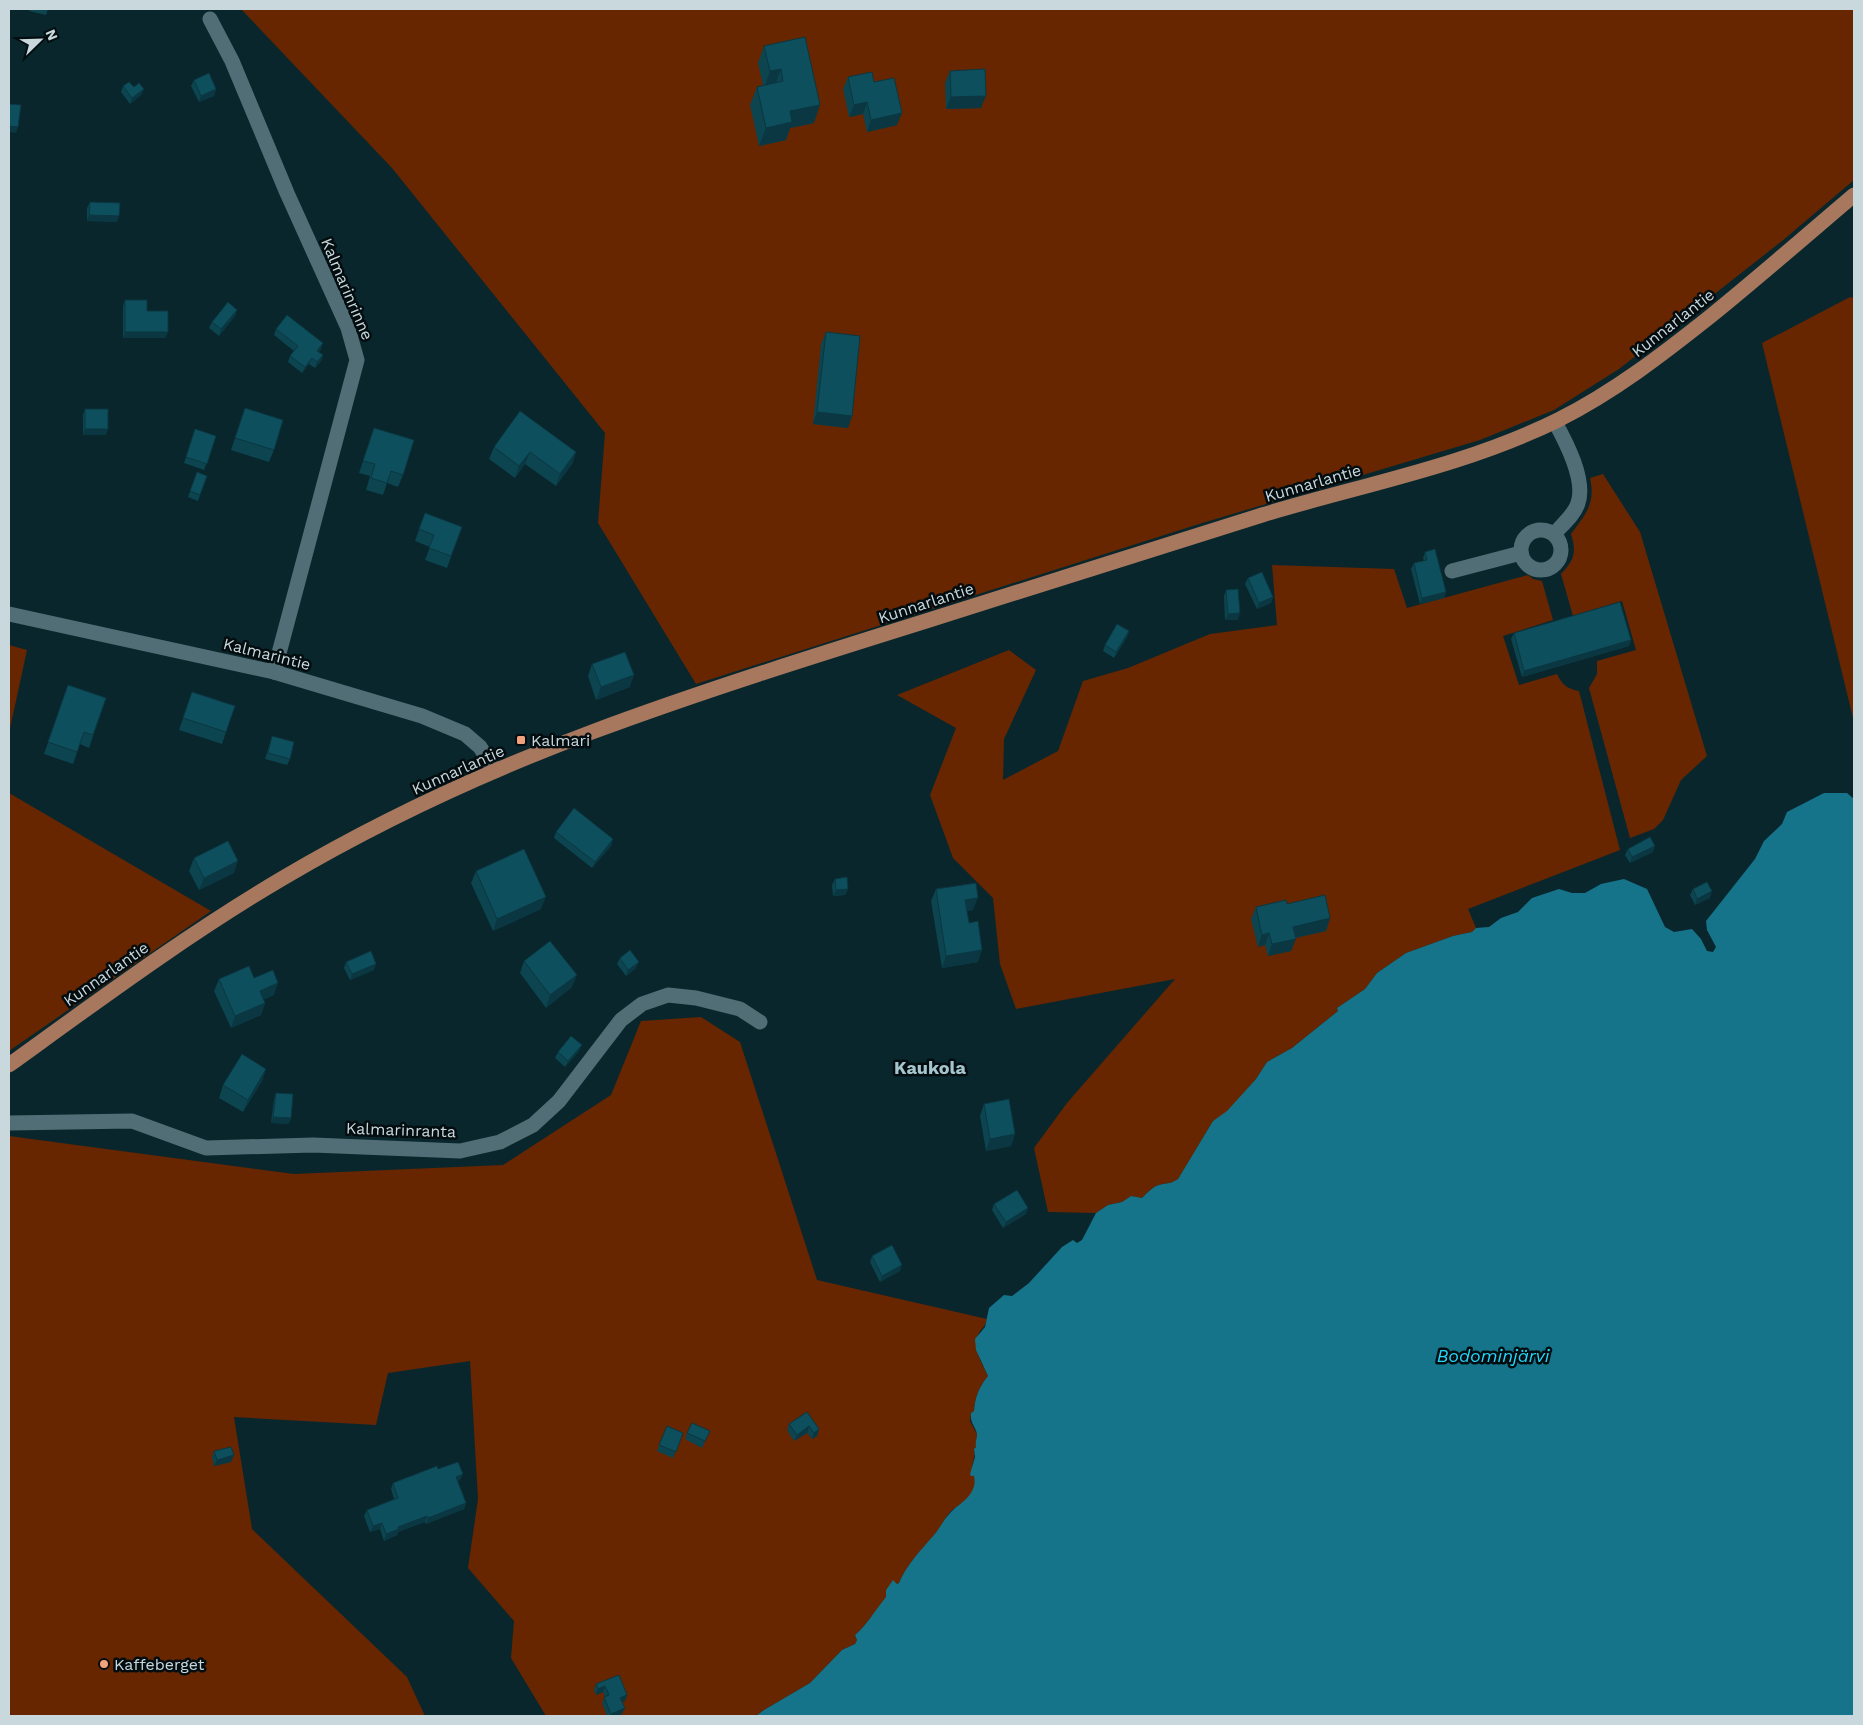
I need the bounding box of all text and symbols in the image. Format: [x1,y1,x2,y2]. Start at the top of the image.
north arrow [15,15,65,65]
text: N [43,27,61,43]
street label: Kalmarinrinne [317,235,377,343]
street label: Kunnarlantie [1628,285,1718,361]
street label: Kunnarlantie [1263,460,1363,506]
street label: Kunnarlantie [876,579,976,627]
street label: Kalmarintie [221,634,313,674]
place label: Kalmari [531,731,590,750]
marker: Kalmari [515,734,527,746]
street label: Kunnarlantie [409,741,507,799]
street label: Kunnarlantie [60,938,152,1010]
district label: Kaukola [894,1057,967,1078]
street label: Kalmarinranta [346,1119,456,1141]
water label: Bodominjärvi [1437,1345,1551,1366]
place label: Kaffeberget [114,1655,205,1674]
marker: Kaffeberget [98,1658,110,1670]

